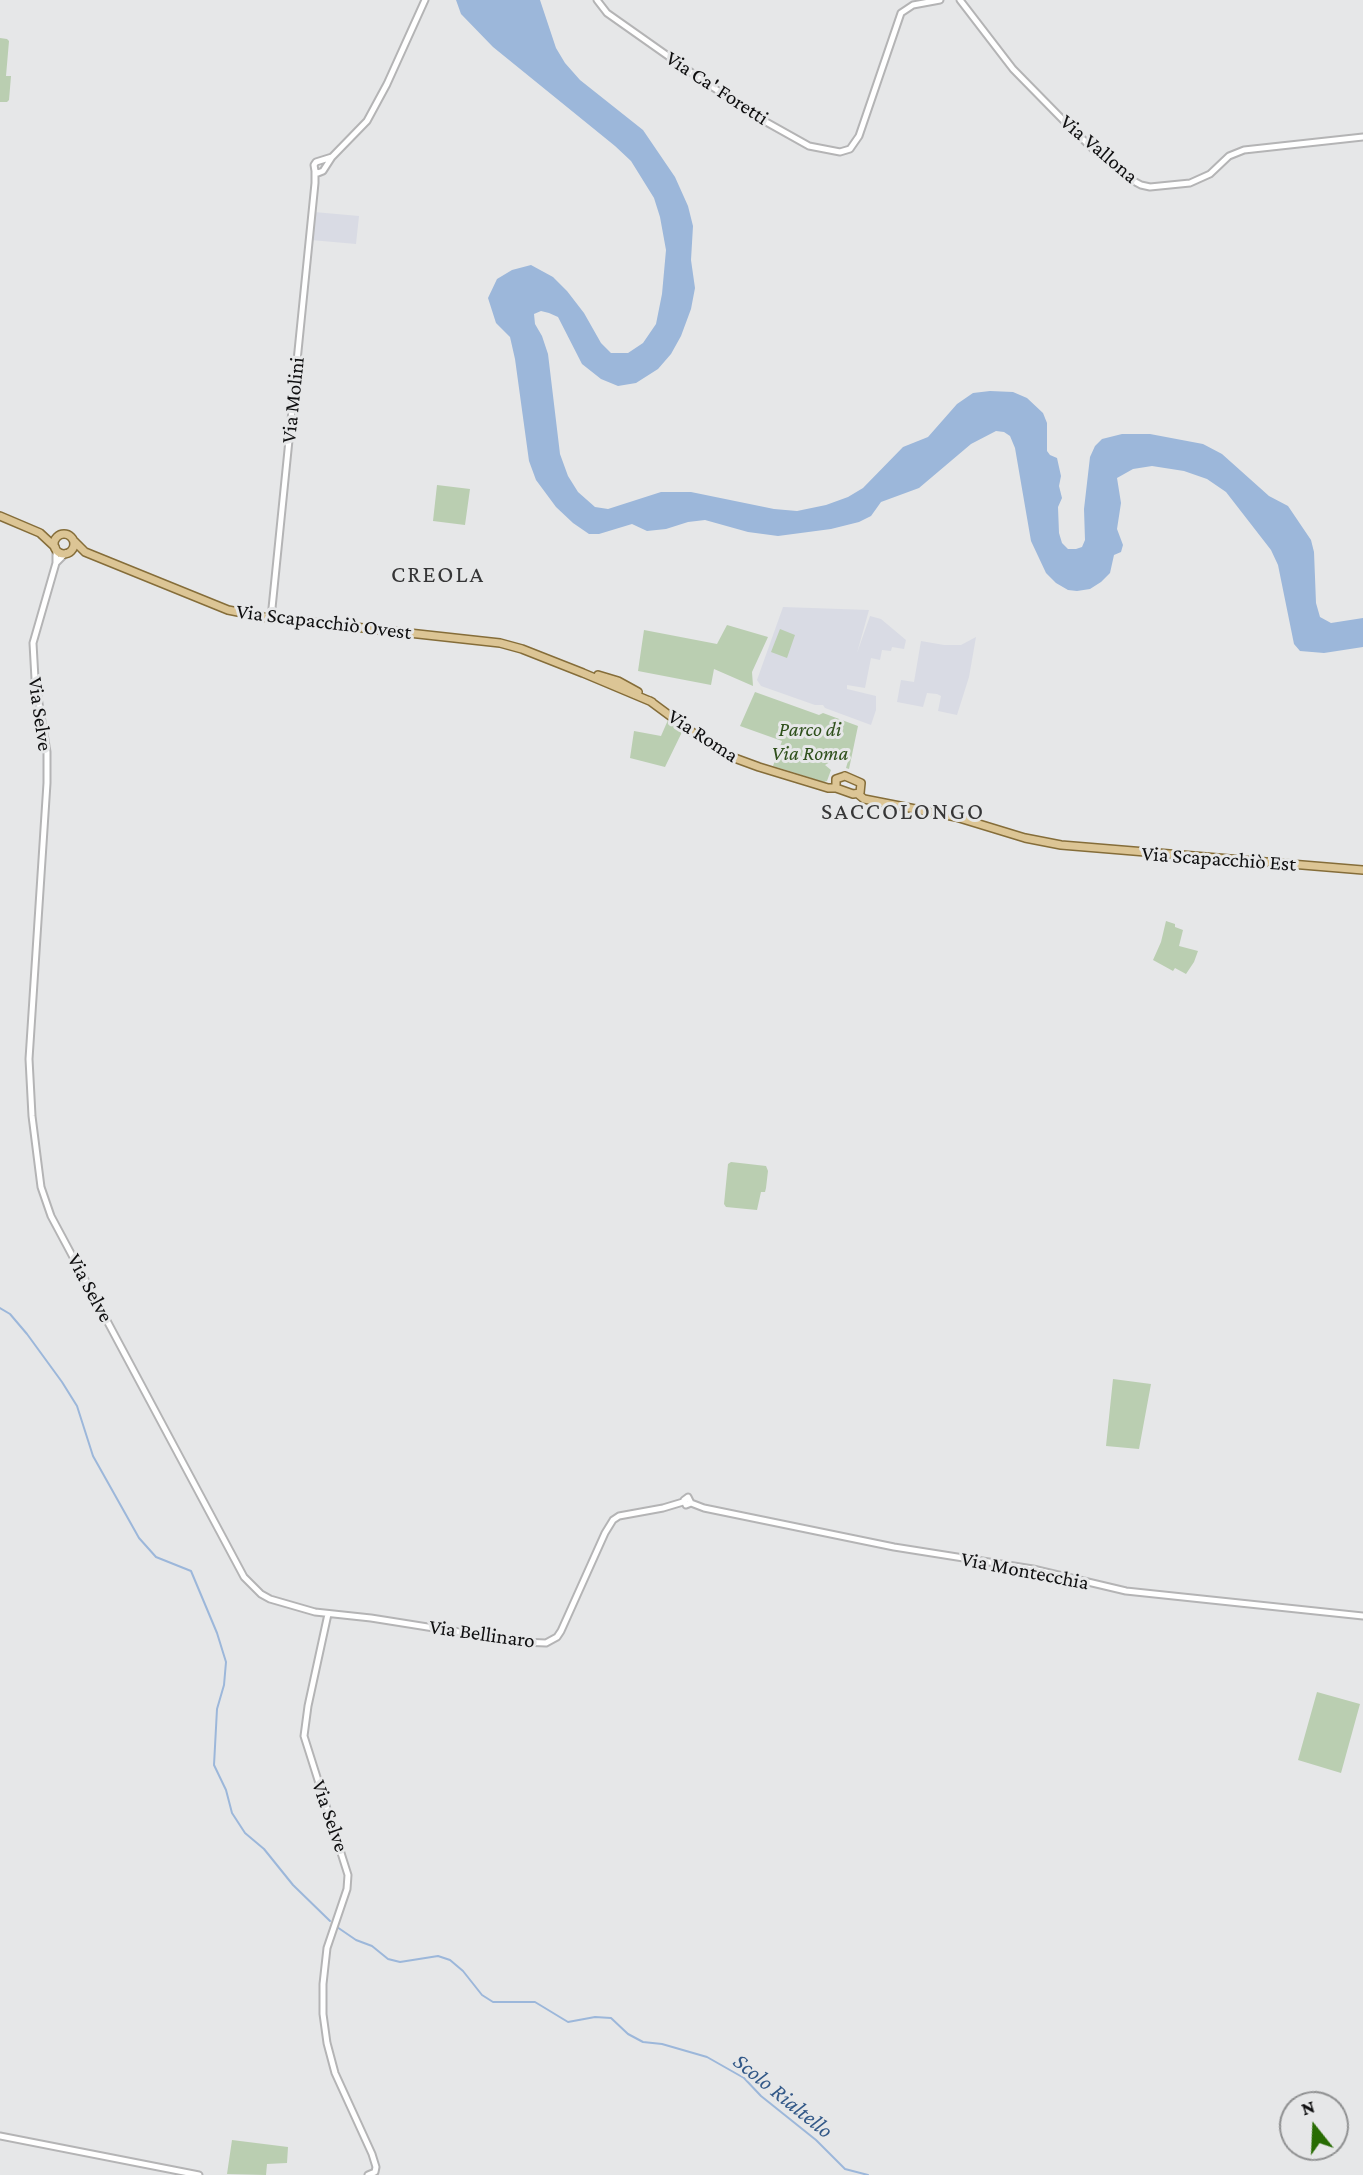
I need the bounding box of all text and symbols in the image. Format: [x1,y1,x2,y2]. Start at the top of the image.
street label: Via Ca' Foretti [661,45,773,131]
street label: Via Vallona [1055,109,1143,189]
street label: Via Molini [276,356,310,444]
district label: CREOLA [392,561,484,589]
street label: Via Scapacchiò Ovest [235,599,413,645]
street label: Via Selve [22,676,58,752]
street label: Via Roma [663,704,743,768]
park label: Parco di Via Roma [772,717,848,767]
district label: SACCOLONGO [822,798,984,826]
street label: Via Scapacchiò Est [1141,841,1297,877]
street label: Via Selve [61,1249,119,1327]
street label: Via Montecchia [959,1546,1091,1596]
street label: Via Bellinaro [428,1614,536,1654]
street label: Via Selve [306,1777,354,1855]
water label: Scolo Rialtello [728,2047,838,2145]
north arrow [1279,2091,1349,2161]
text: N [1299,2095,1317,2119]

